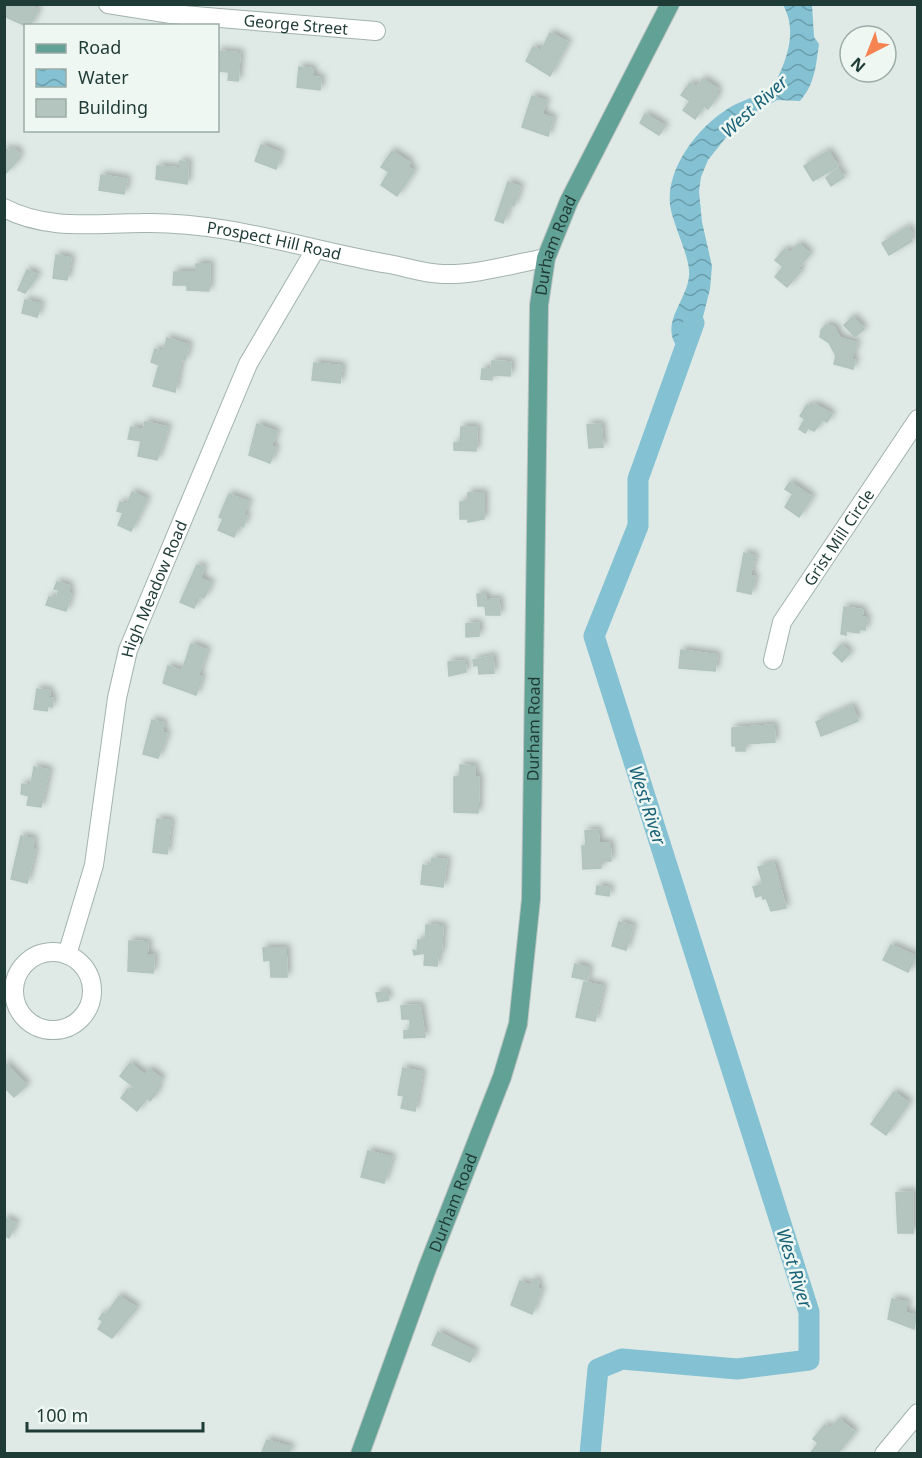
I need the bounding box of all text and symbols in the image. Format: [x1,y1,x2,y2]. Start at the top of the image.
street label: George Street [243,9,349,40]
legend [24,24,219,132]
north arrow [838,24,898,84]
text: Road [78,35,121,59]
text: N [846,53,870,78]
text: Water [78,65,129,89]
water label: West River [716,69,793,142]
text: Building [78,95,148,119]
street label: Durham Road [530,191,581,297]
street label: Prospect Hill Road [205,216,343,265]
street label: Grist Mill Circle [798,484,879,590]
street label: High Meadow Road [116,517,192,659]
street label: Durham Road [522,676,545,781]
water label: West River [624,762,672,848]
street label: Durham Road [423,1150,482,1255]
water label: West River [772,1225,819,1311]
scale bar [27,1395,202,1433]
text: 100 m [36,1403,88,1427]

